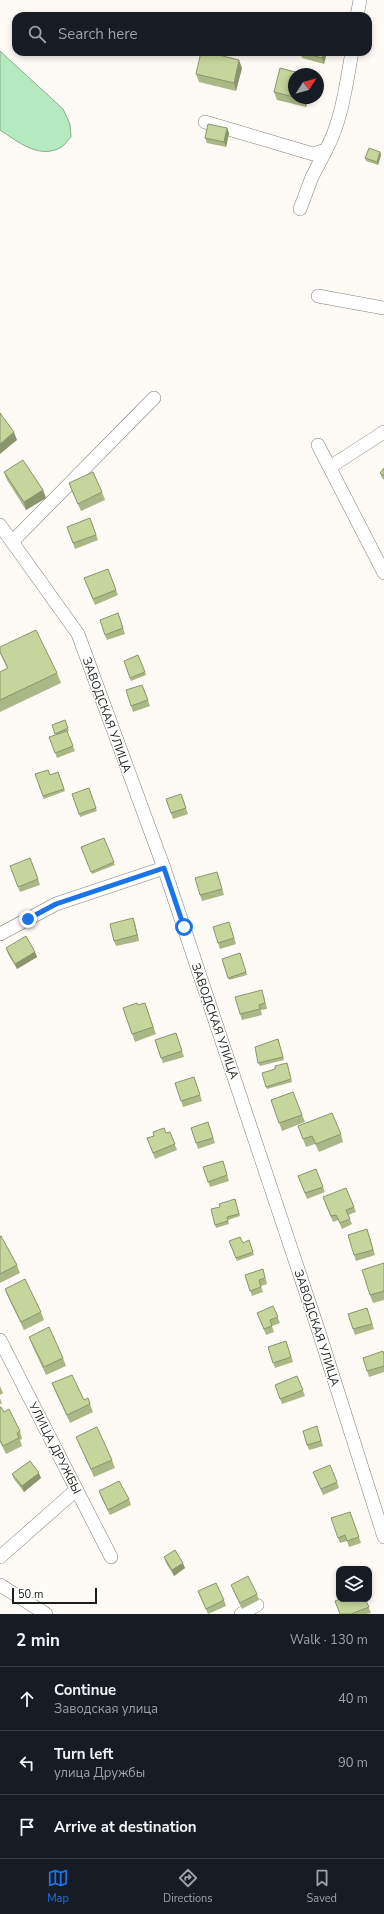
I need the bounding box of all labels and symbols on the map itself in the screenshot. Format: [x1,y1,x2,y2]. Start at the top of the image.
north arrow [288,68,324,104]
street label: ЗАВОДСКАЯ УЛИЦА [79,655,135,775]
route end [19,910,37,928]
route start [175,918,193,936]
street label: ЗАВОДСКАЯ УЛИЦА [188,961,242,1081]
street label: ЗАВОДСКАЯ УЛИЦА [291,1268,344,1389]
street label: УЛИЦА ДРУЖБЫ [24,1398,85,1497]
scale bar [12,1586,97,1605]

